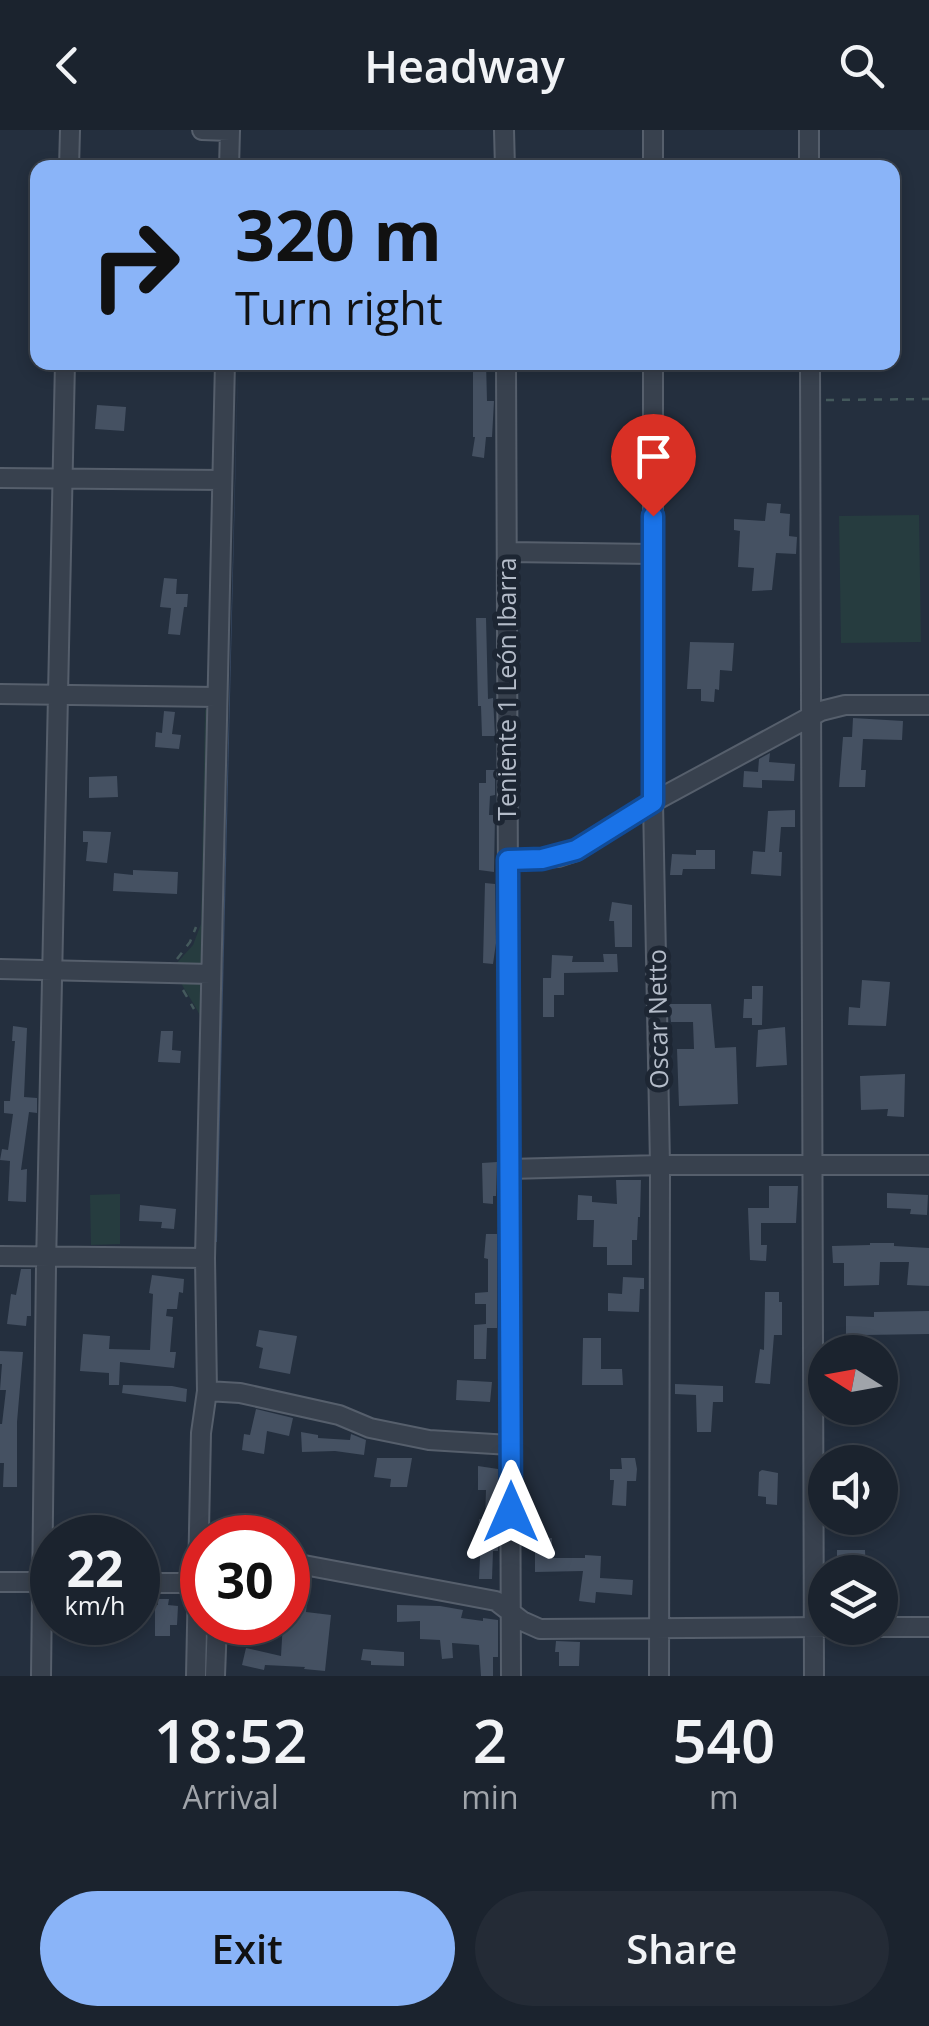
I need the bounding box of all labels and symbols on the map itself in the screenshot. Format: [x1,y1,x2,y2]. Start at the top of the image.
pin [611,414,696,517]
street label: Teniente 1 León Ibarra [489,557,523,821]
street label: Oscar Netto [639,949,675,1089]
north arrow [808,1335,898,1425]
position arrow [459,1460,563,1564]
speed limit sign: 30 [180,1515,310,1645]

